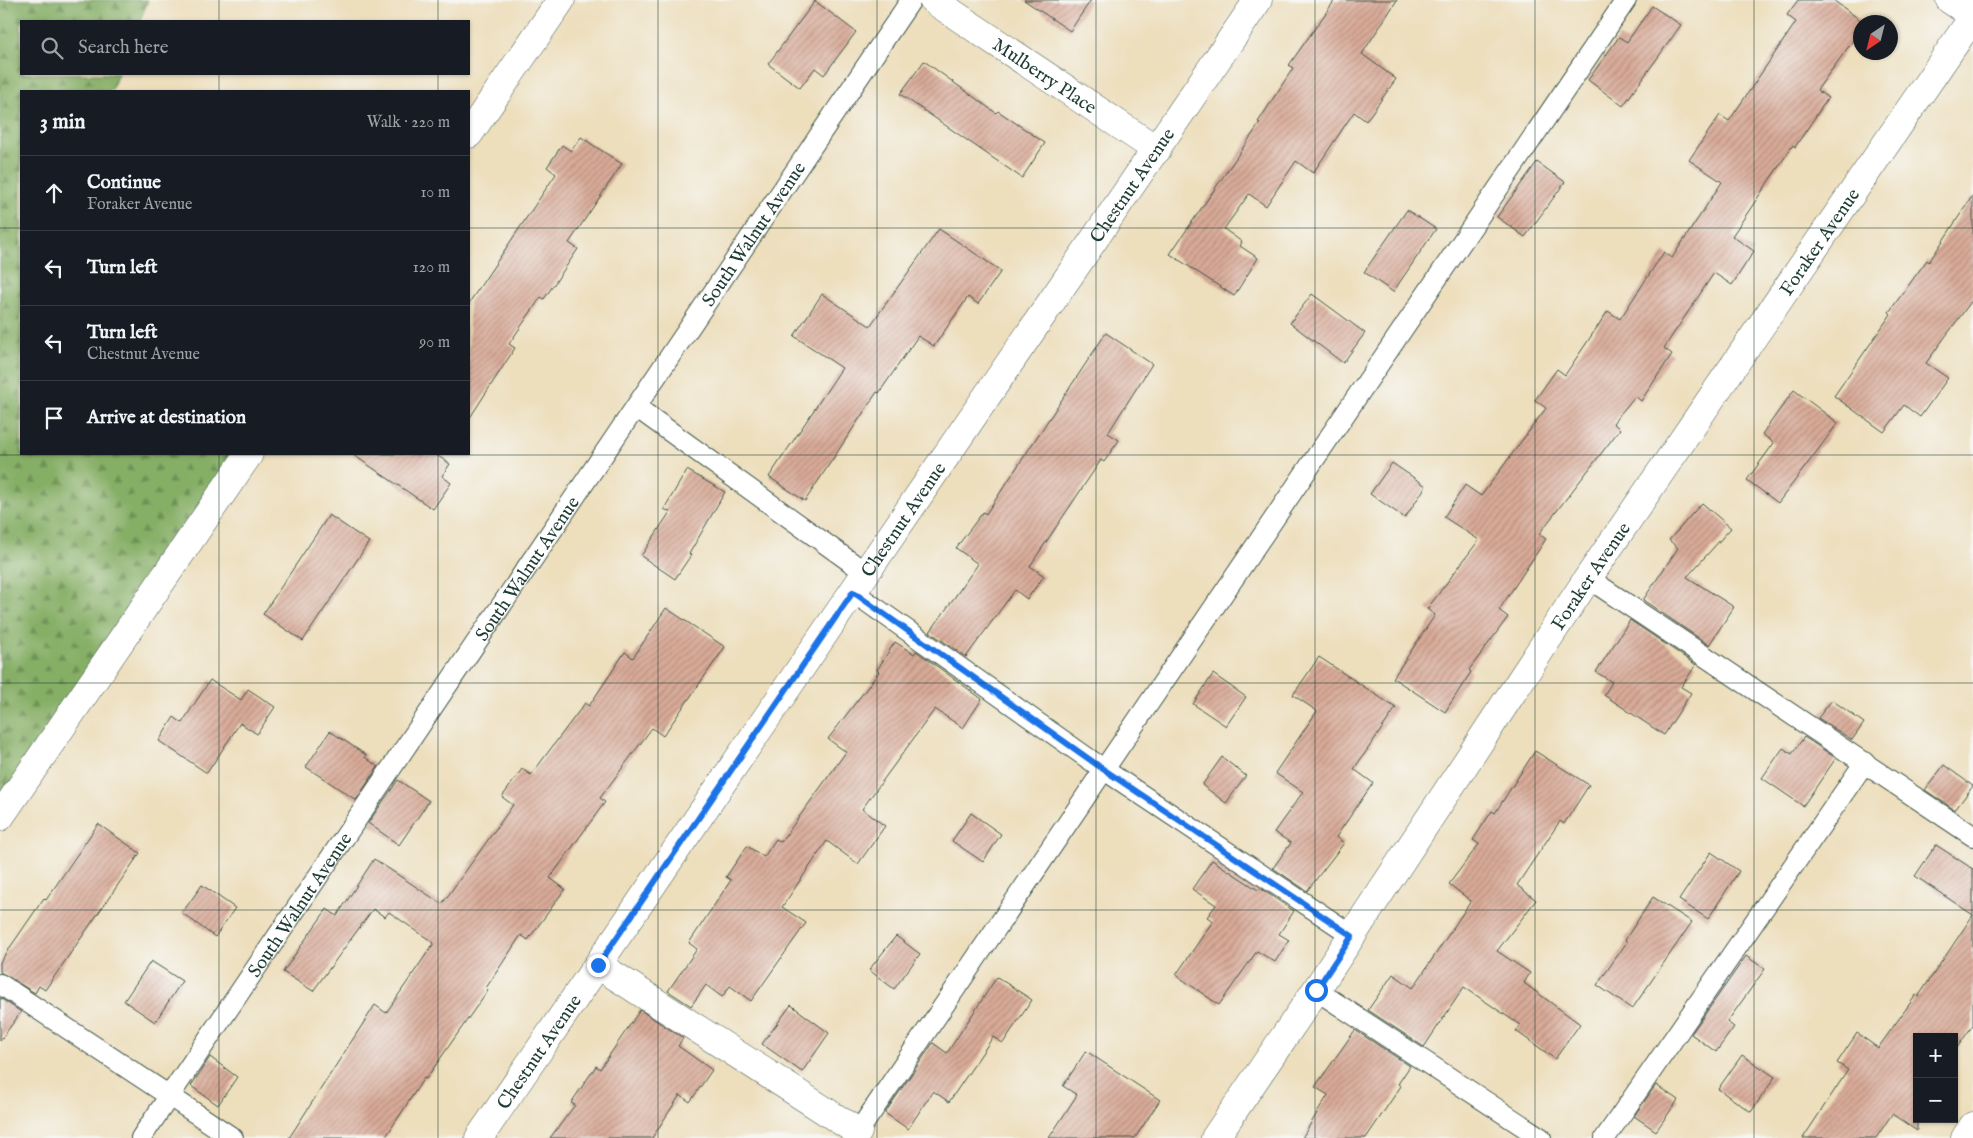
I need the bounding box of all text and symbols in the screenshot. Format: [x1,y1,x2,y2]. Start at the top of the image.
north arrow [1853,15,1898,60]
search box [20,20,470,75]
street label: Mulberry Place [987,33,1101,120]
icon: search [38,34,66,62]
text: Search here [78,36,169,60]
text: 3 min [40,109,85,136]
text: Walk · 220 m [367,113,450,133]
street label: Chestnut Avenue [1085,124,1181,248]
street label: South Walnut Avenue [697,158,812,312]
text: Continue [87,171,161,195]
icon: ahead [40,179,68,207]
text: 10 m [420,183,450,203]
street label: Foraker Avenue [1775,184,1866,301]
text: Foraker Avenue [87,195,192,215]
icon: left [40,254,68,282]
text: Turn left [87,256,158,280]
text: 120 m [413,258,450,278]
text: Turn left [87,321,158,345]
icon: left [40,329,68,357]
text: 90 m [419,333,450,353]
text: Chestnut Avenue [87,345,200,365]
icon: arrive [40,404,68,432]
text: Arrive at destination [87,406,246,430]
street label: Chestnut Avenue [856,458,952,582]
street label: South Walnut Avenue [471,492,586,646]
street label: Foraker Avenue [1547,518,1637,635]
street label: South Walnut Avenue [243,828,358,983]
route end [587,954,610,977]
route start [1305,979,1328,1002]
street label: Chestnut Avenue [492,990,588,1115]
map controls [1913,1033,1958,1123]
button: + [1913,1033,1958,1078]
button: − [1913,1078,1958,1123]

